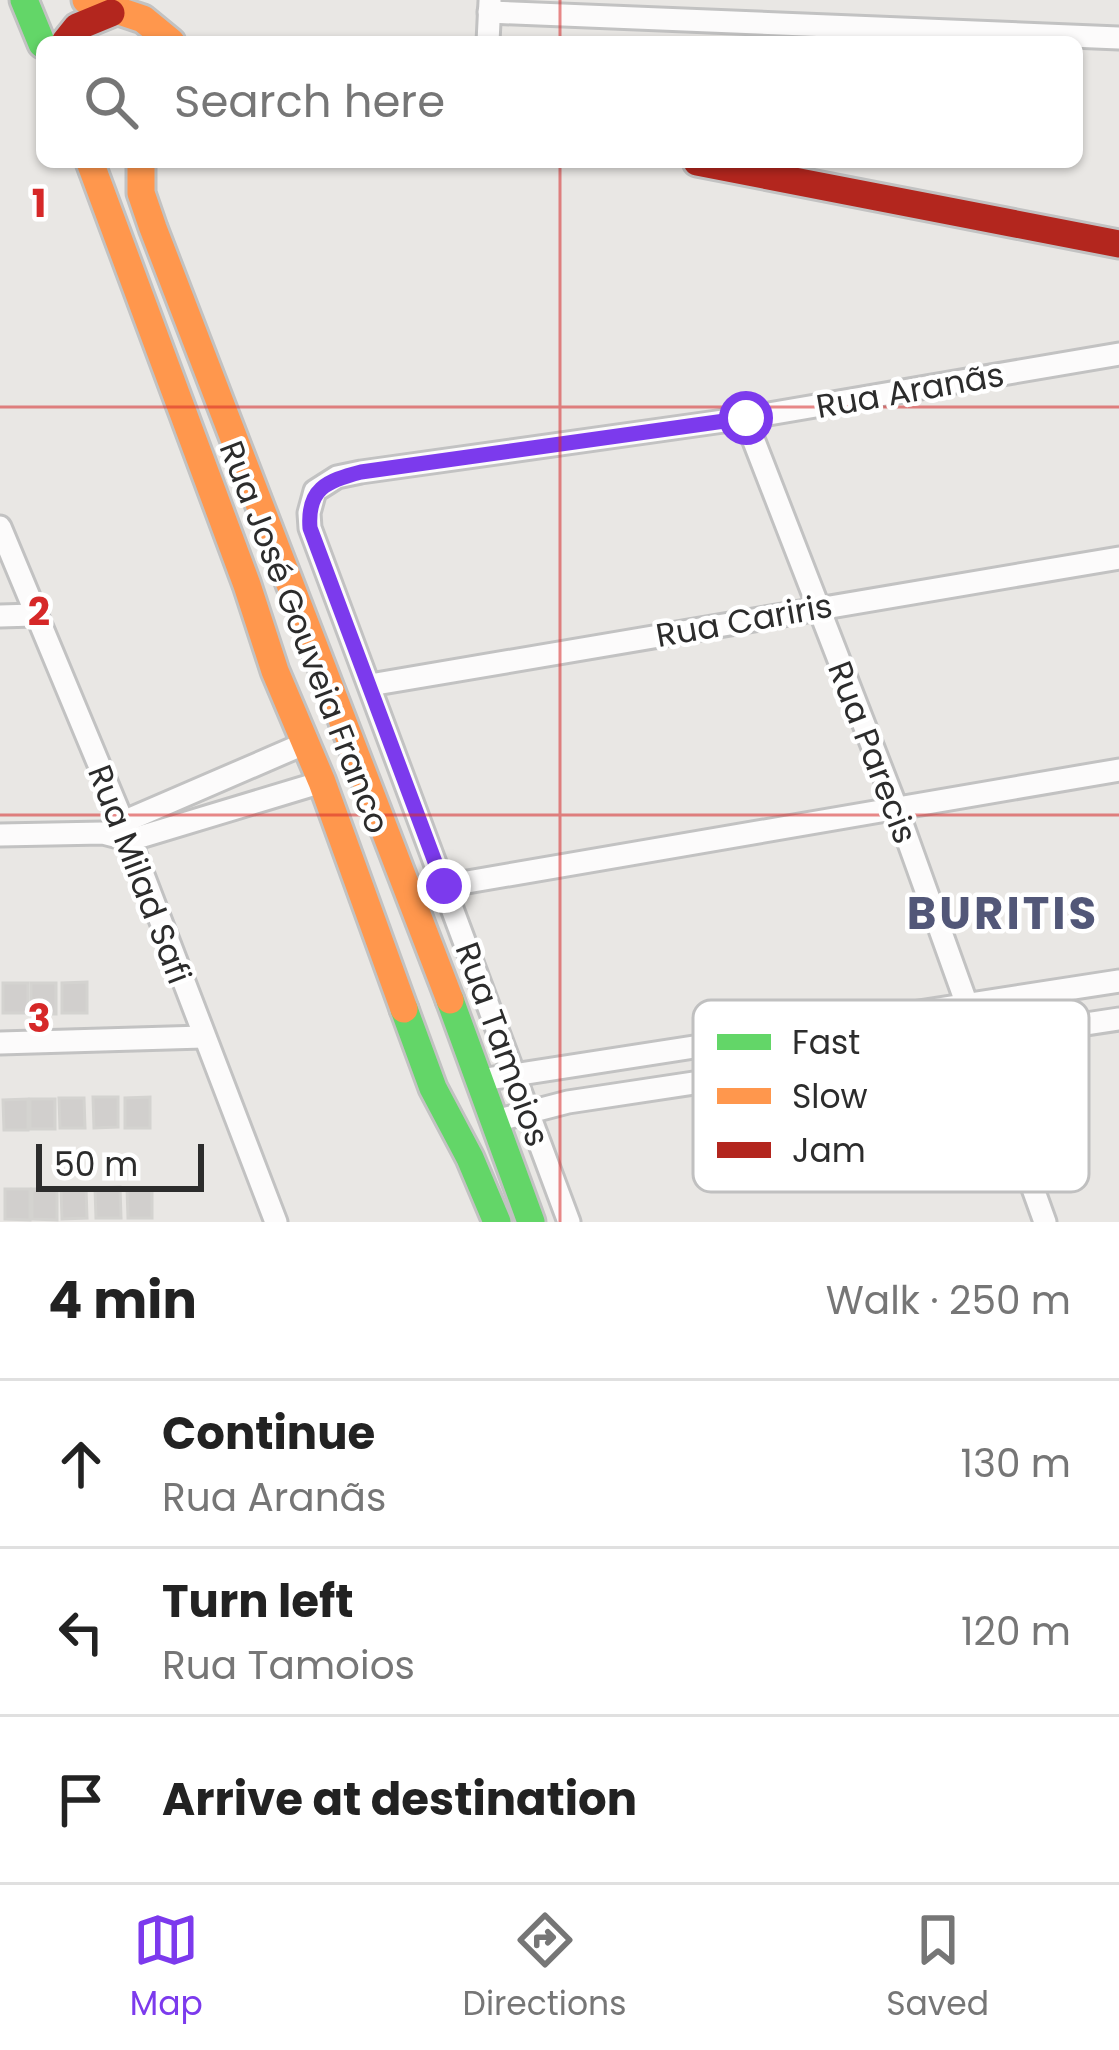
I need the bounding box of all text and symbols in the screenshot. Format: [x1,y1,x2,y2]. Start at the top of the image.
search box [36,36,1083,168]
icon: search [78,69,144,135]
text: Search here [174,70,445,133]
text: 1 [32,176,46,231]
street label: Rua Aranãs [813,351,1008,430]
route start [719,391,773,445]
street label: Rua José Gouveia Franco [208,434,401,840]
street label: Rua Cariris [652,582,836,659]
text: 2 [28,584,50,639]
street label: Rua Parecis [816,654,929,850]
street label: Rua Milad Safi [76,758,203,990]
route end [417,859,471,913]
district label: BURITIS [907,882,1099,945]
street label: Rua Tamoios [444,936,561,1153]
text: 3 [27,991,51,1046]
legend [693,1000,1089,1192]
text: Fast [792,1019,860,1066]
text: Slow [792,1073,868,1120]
text: Jam [792,1127,866,1174]
scale bar [36,1138,204,1191]
text: 50 m [54,1141,138,1188]
text: 4 min [48,1264,197,1336]
text: Walk · 250 m [826,1273,1071,1328]
text: Continue [162,1402,375,1465]
icon: ahead [48,1431,114,1497]
text: 130 m [960,1436,1071,1491]
text: Rua Aranãs [162,1470,386,1525]
text: Turn left [162,1570,354,1633]
icon: left [48,1599,114,1665]
text: 120 m [961,1604,1071,1659]
text: Rua Tamoios [162,1638,415,1693]
icon: arrive [48,1767,114,1833]
text: Arrive at destination [162,1768,637,1831]
tab: Map [130,1907,203,2029]
tab: Directions [463,1907,626,2029]
tab: Saved [886,1907,989,2029]

